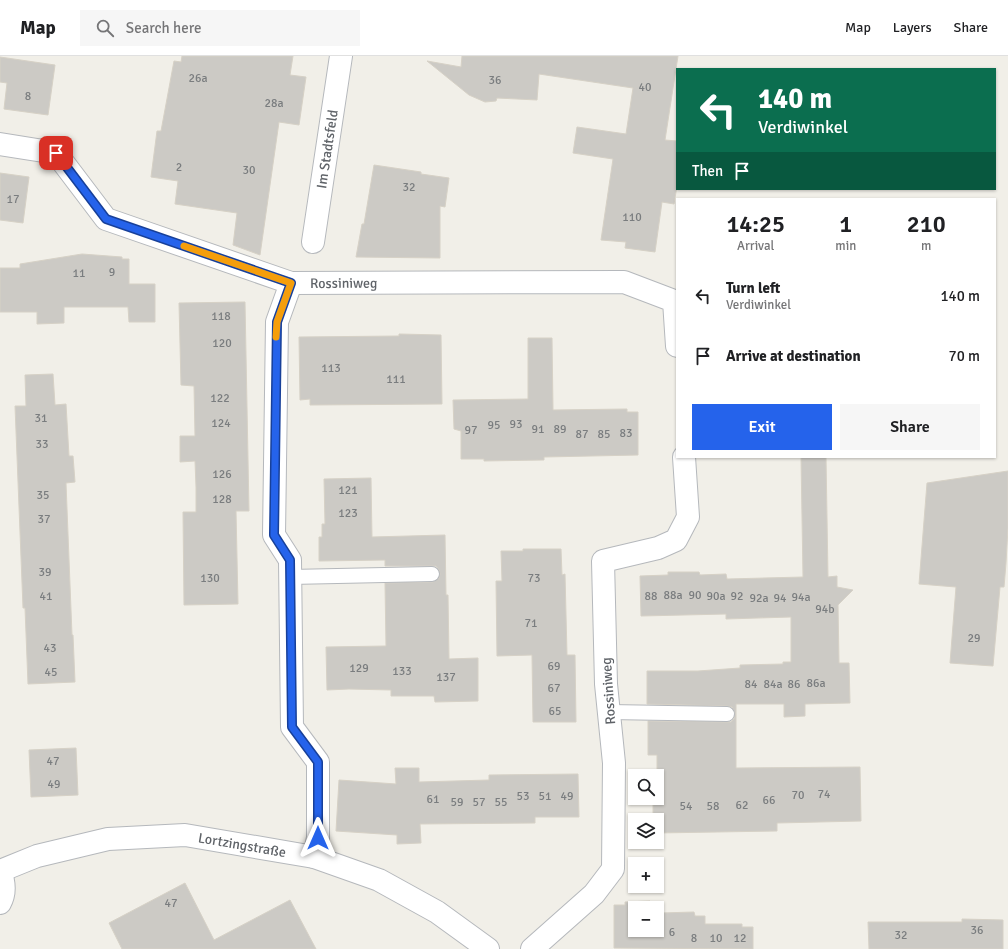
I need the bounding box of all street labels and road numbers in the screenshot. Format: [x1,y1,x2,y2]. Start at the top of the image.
street label: Im Stadtsfeld [313,109,342,190]
street label: Rossiniweg [310,275,377,292]
street label: Rossiniweg [598,657,619,725]
street label: Lortzingstraße [197,829,287,861]

